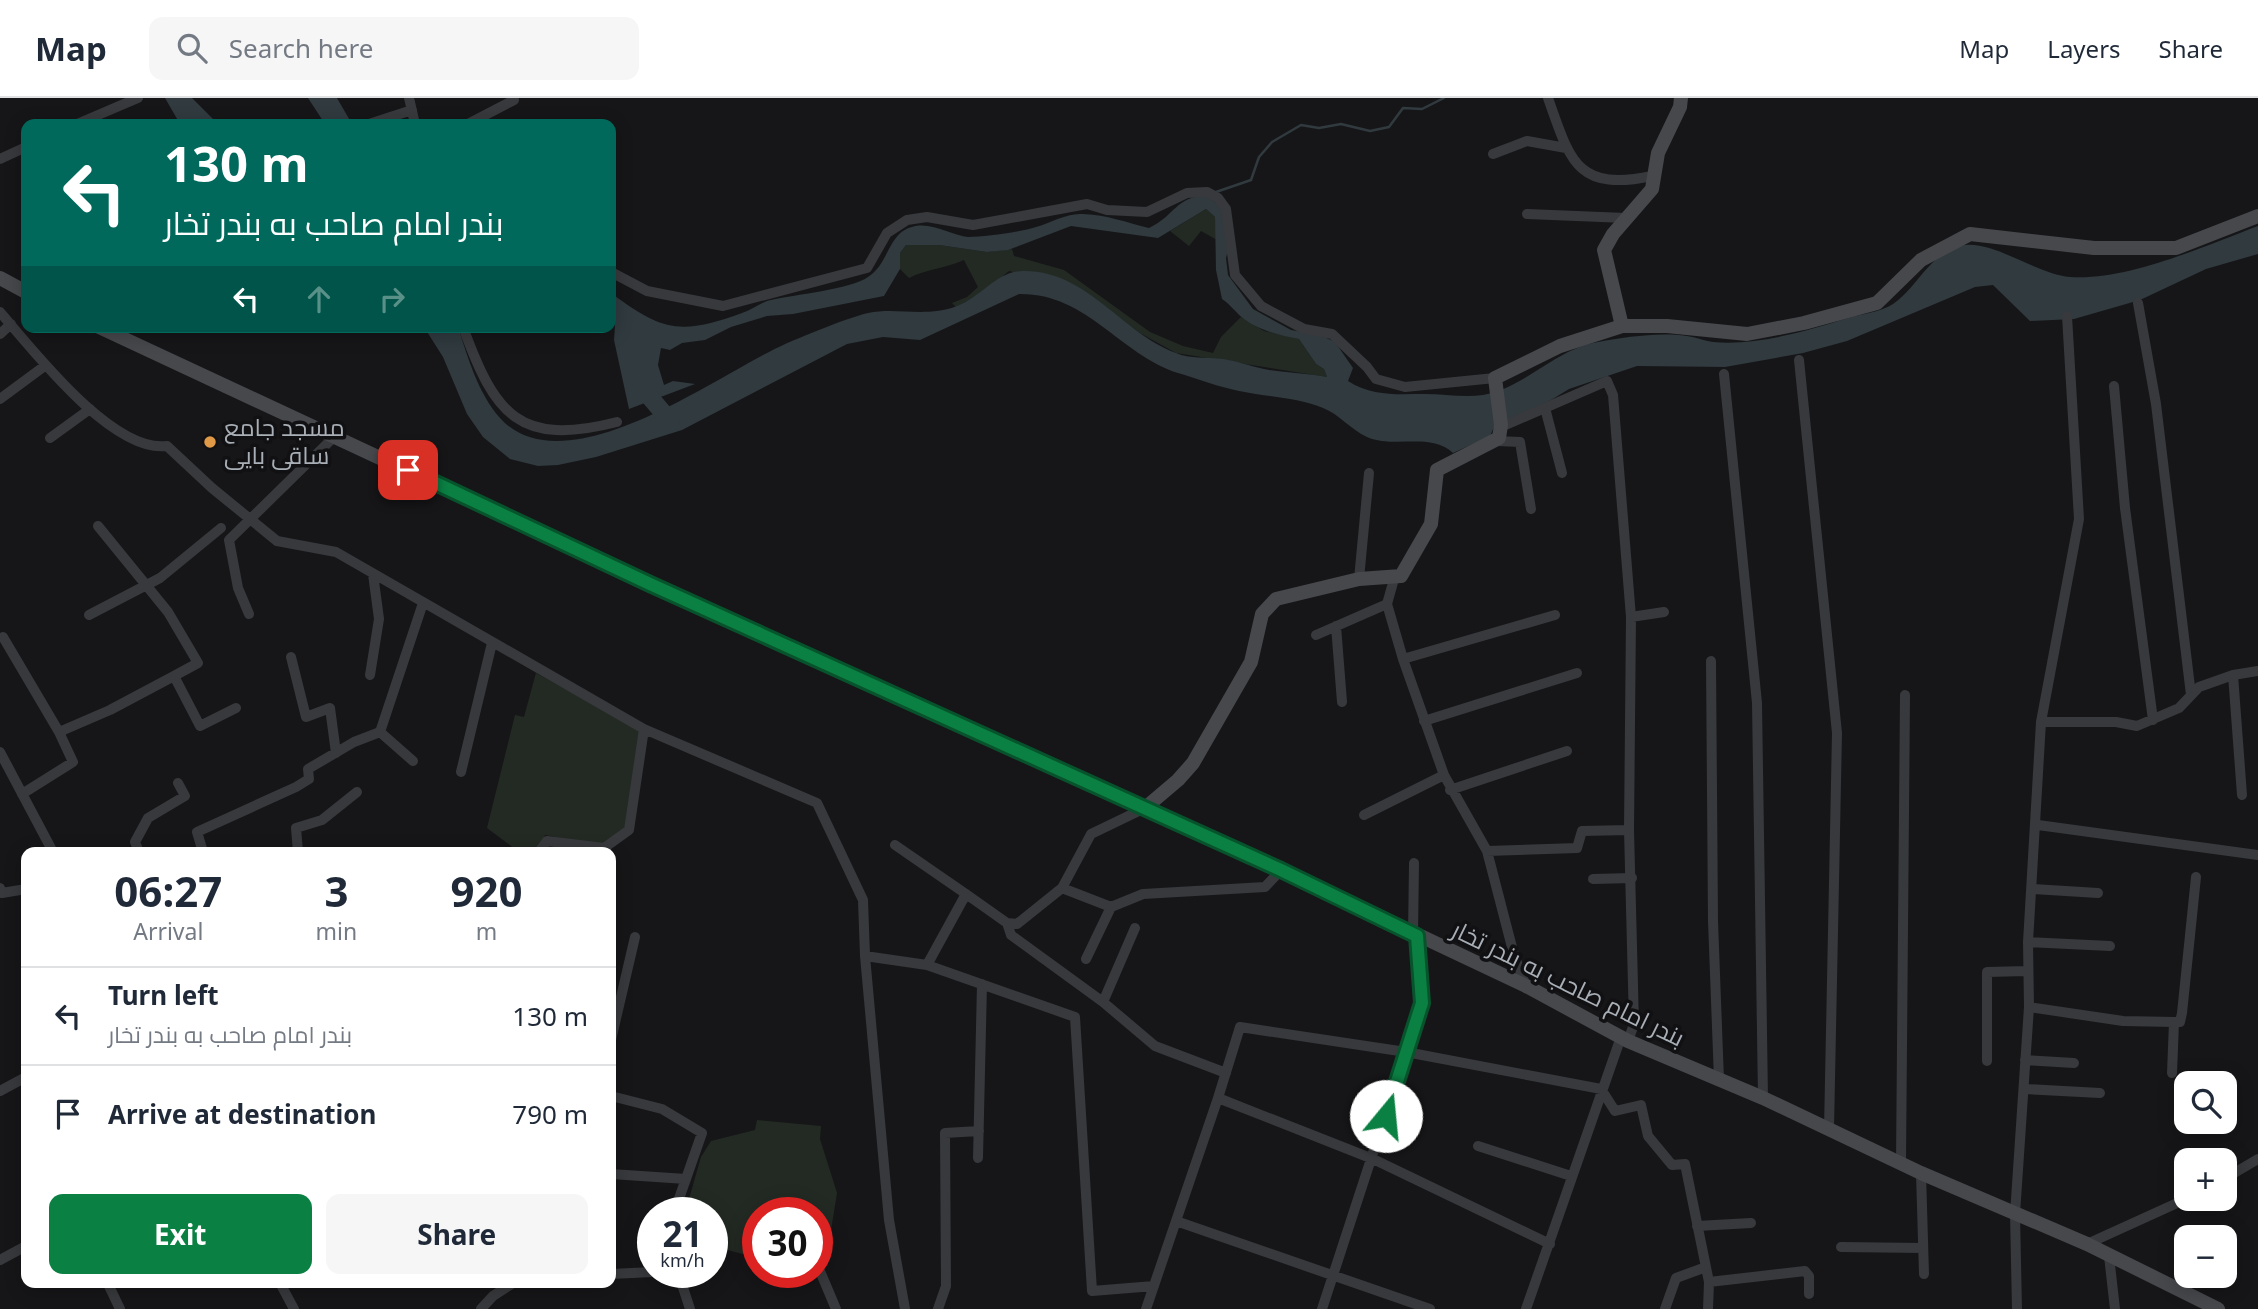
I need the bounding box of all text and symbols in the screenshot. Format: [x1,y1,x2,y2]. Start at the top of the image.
search box [149,17,639,80]
text: Map [35,26,107,71]
icon: search [173,29,211,67]
text: Search here [229,30,373,66]
text: Map [1959,32,2009,65]
text: Layers [2047,32,2121,65]
text: Share [2159,32,2223,65]
text: 130 m [164,130,309,196]
icon: left [49,147,140,238]
text: بندر امام صاحب به بندر تخار [164,201,504,244]
icon: left [227,280,265,318]
icon: ahead [300,280,338,318]
icon: right [373,280,411,318]
place label: مسجد جامع ساقی بایی [224,410,345,471]
marker: مسجد جامع ساقی بایی [202,434,218,450]
pin [378,440,438,500]
icon: arrive [389,451,427,489]
text: 06:27 [114,862,222,919]
text: 3 [324,862,348,919]
text: 920 [451,862,523,919]
street label: بندر امام صاحب به بندر تخار [1445,911,1690,1054]
text: Arrival [133,915,203,947]
text: min [316,915,357,947]
text: m [476,915,497,947]
text: Turn left [108,977,219,1013]
icon: left [49,997,87,1035]
text: 130 m [512,998,588,1034]
text: بندر امام صاحب به بندر تخار [108,1018,352,1050]
map controls [2174,1071,2237,1288]
button: search [2174,1071,2237,1134]
position arrow [1349,1079,1423,1153]
icon: arrive [49,1095,87,1133]
text: Arrive at destination [108,1096,377,1132]
text: 790 m [512,1096,588,1132]
button: + [2174,1148,2237,1211]
button: Exit [49,1194,312,1274]
button: Share [326,1194,588,1274]
speed limit sign: 30 [742,1197,833,1288]
text: 21 [662,1210,703,1257]
button: − [2174,1225,2237,1288]
text: km/h [660,1248,705,1272]

